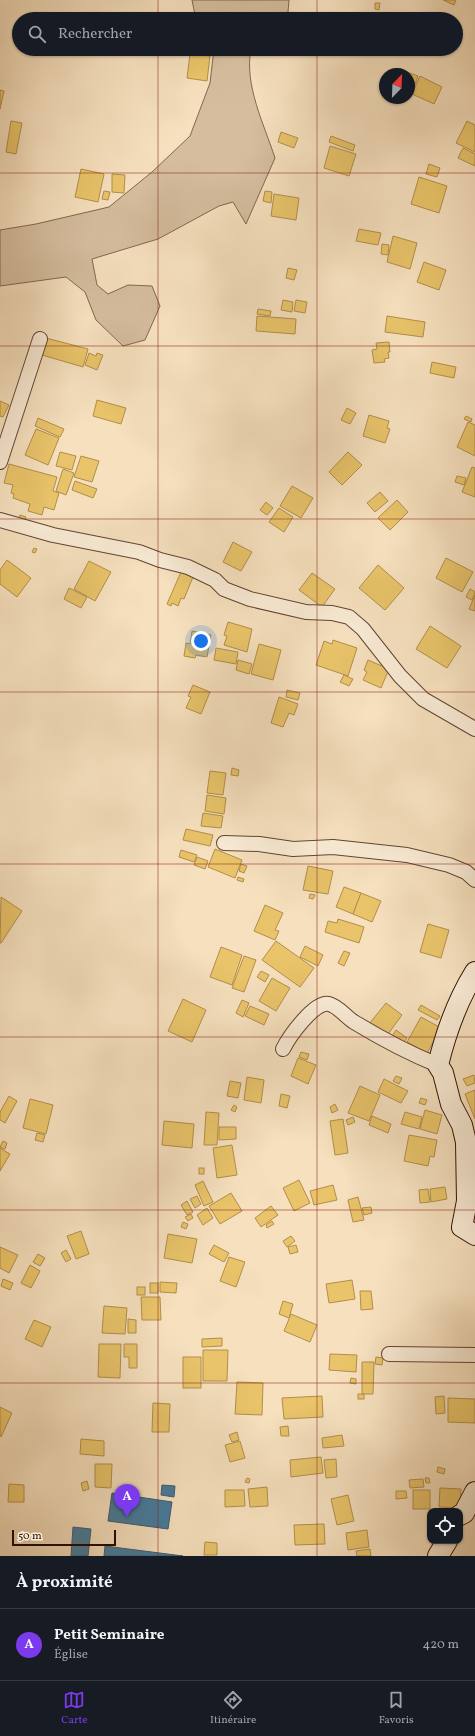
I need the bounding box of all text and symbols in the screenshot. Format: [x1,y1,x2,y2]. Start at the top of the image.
search box [12,12,463,56]
icon: search [26,23,48,45]
text: Rechercher [58,24,132,45]
north arrow [379,68,415,104]
your location [191,631,211,651]
pin: A [114,1484,140,1517]
map controls [427,1508,463,1544]
button: locate [427,1508,463,1544]
scale bar [12,1528,116,1547]
text: 50 m [18,1529,42,1544]
text: À proximité [16,1571,113,1594]
text: Petit Seminaire [54,1625,165,1646]
text: A [24,1636,34,1654]
text: 420 m [422,1636,459,1654]
text: Église [54,1646,88,1664]
tab: Carte [61,1689,88,1728]
tab: Itinéraire [210,1689,256,1728]
tab: Favoris [379,1689,414,1728]

